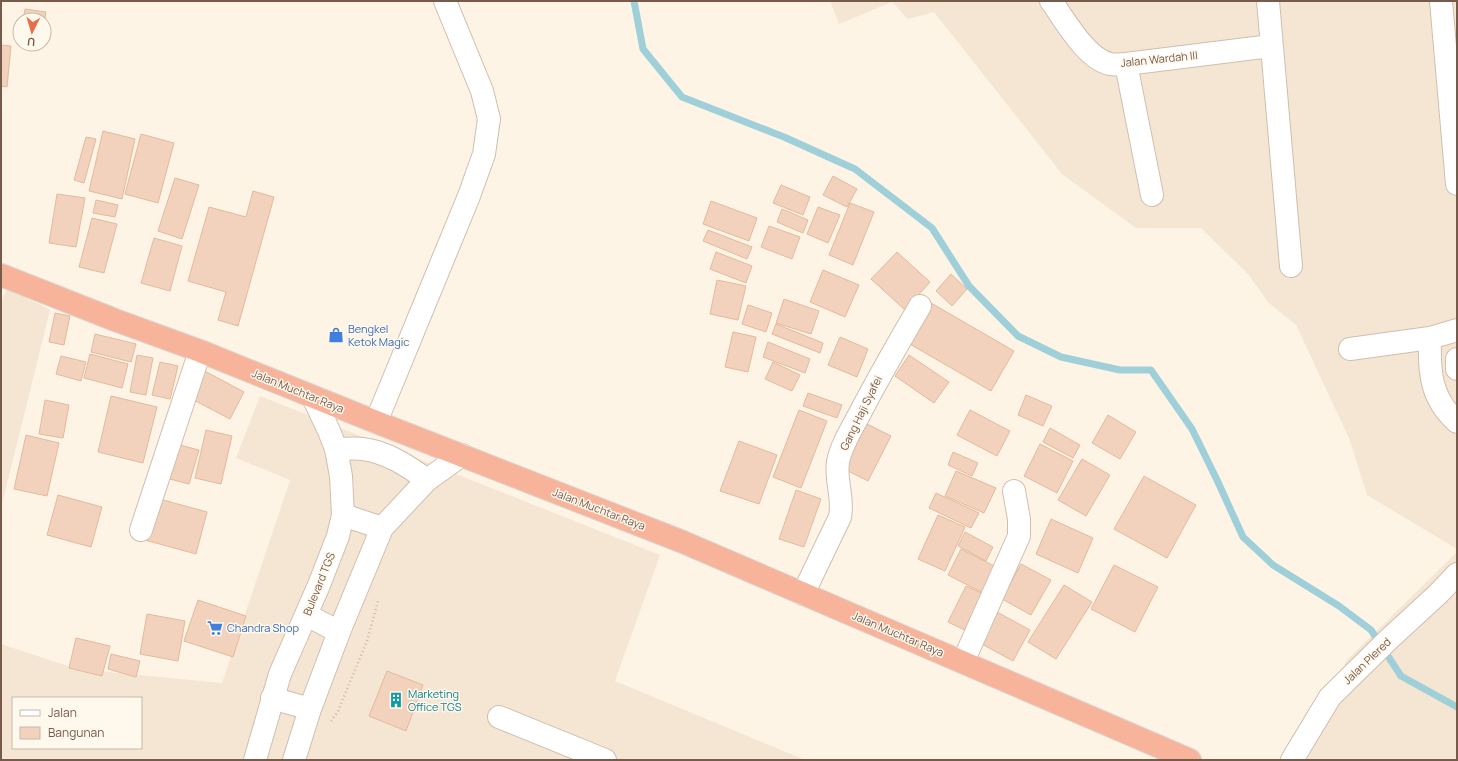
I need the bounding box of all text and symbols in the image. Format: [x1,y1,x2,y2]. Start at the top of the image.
north arrow [12,12,52,52]
text: U [26,35,36,50]
street label: Jalan Wardah III [1120,47,1198,70]
place label: Bengkel Ketok Magic [348,321,409,349]
shop icon: Bengkel Ketok Magic [327,326,345,344]
street label: Jalan Muchtar Raya [250,365,346,416]
street label: Gang Haji Syafei [836,373,885,453]
street label: Jalan Muchtar Raya [551,484,648,533]
street label: Bulevard TGS [299,550,338,618]
street label: Jalan Muchtar Raya [850,607,946,660]
supermarket icon: Chandra Shop [206,619,224,637]
place label: Chandra Shop [227,620,299,635]
street label: Jalan Plered [1339,634,1394,687]
place label: Marketing Office TGS [408,686,462,714]
building icon: Marketing Office TGS [387,691,405,709]
legend [12,697,142,749]
text: Jalan [48,704,77,721]
text: Bangunan [48,724,104,741]

